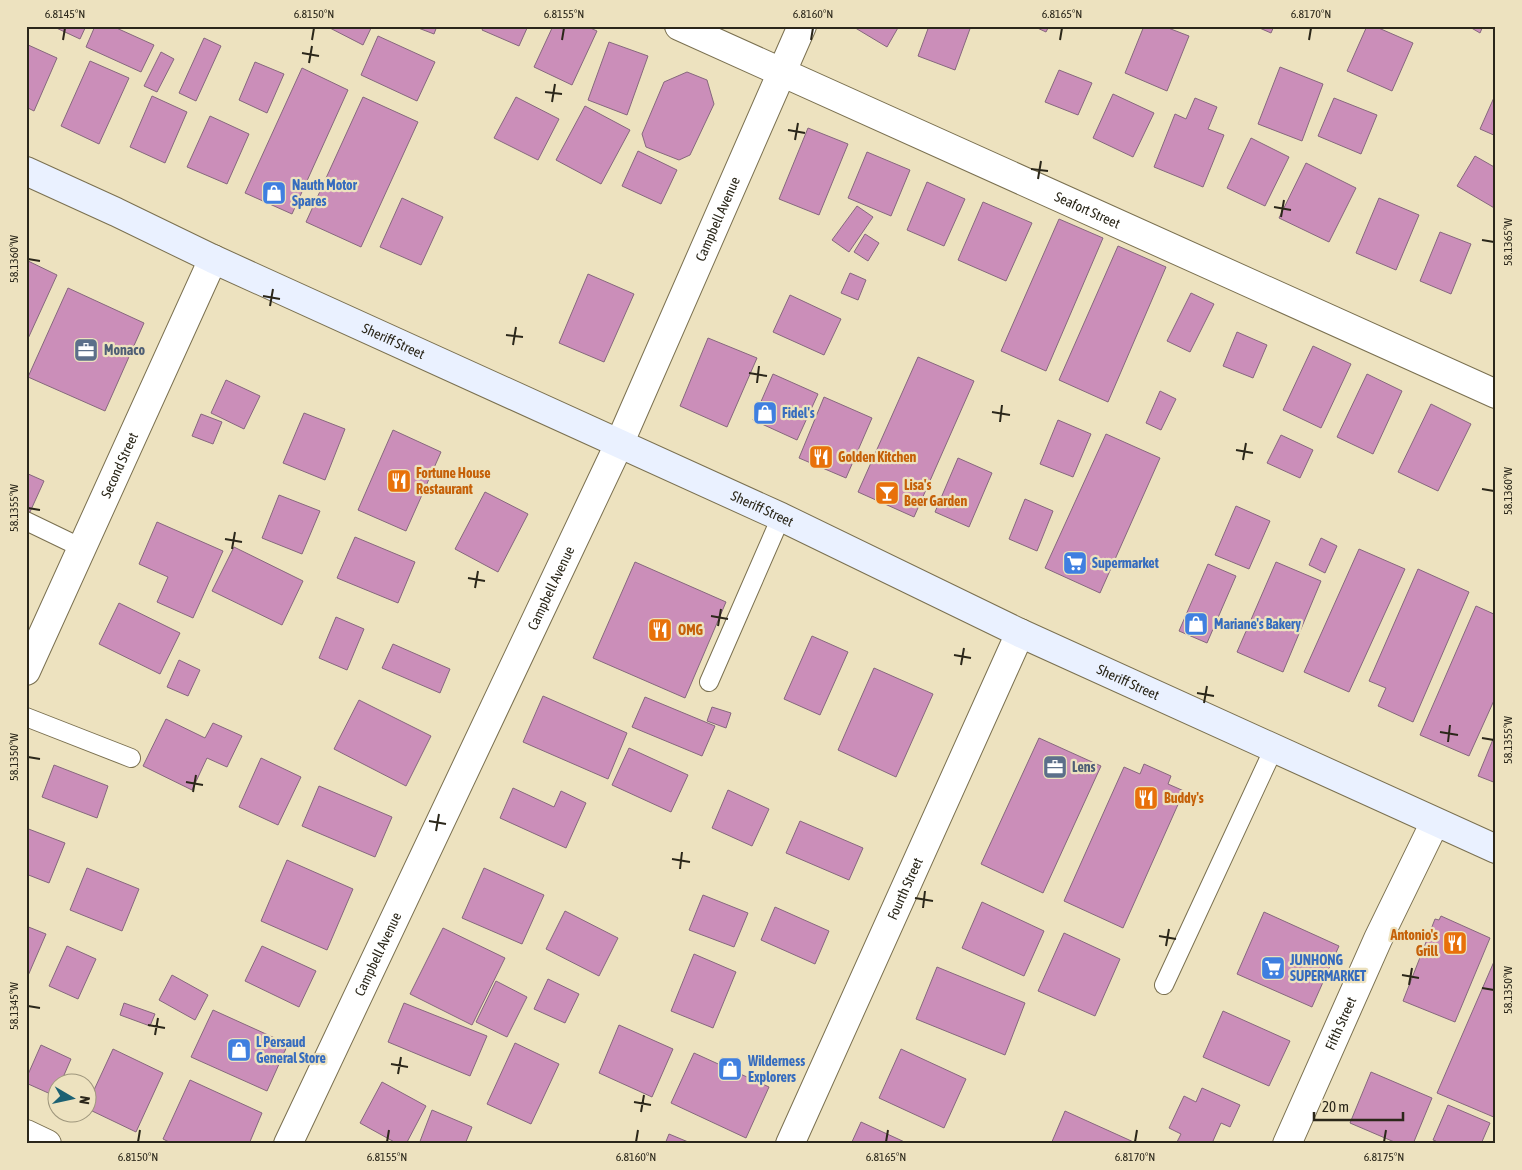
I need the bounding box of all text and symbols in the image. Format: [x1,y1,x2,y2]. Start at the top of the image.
text: 6.8145°N [45,7,85,21]
text: 6.8150°N [294,7,334,21]
text: 6.8155°N [544,7,584,21]
text: 6.8160°N [793,7,833,21]
text: 6.8165°N [1042,7,1082,21]
text: 6.8170°N [1291,7,1331,21]
street label: Campbell Avenue [692,174,743,264]
place label: Nauth Motor Spares [292,177,358,209]
shop icon: Nauth Motor Spares [261,180,287,206]
street label: Seafort Street [1052,188,1123,232]
text: 58.1365°W [1501,218,1515,266]
text: 58.1360°W [7,235,21,283]
street label: Sheriff Street [360,320,427,362]
office icon: Monaco [73,337,99,363]
place label: Monaco [104,342,145,358]
shop icon: Fidel's [752,400,778,426]
place label: Fidel's [782,405,815,421]
street label: Second Street [98,430,141,500]
restaurant icon: Golden Kitchen [808,444,834,470]
place label: Golden Kitchen [838,449,917,465]
place label: Fortune House Restaurant [416,465,491,497]
text: 58.1360°W [1501,467,1515,515]
restaurant icon: Fortune House Restaurant [386,468,412,494]
place label: Lisa's Beer Garden [904,477,967,509]
bar icon: Lisa's Beer Garden [874,480,900,506]
text: 58.1355°W [7,484,21,532]
street label: Sheriff Street [729,487,796,530]
street label: Campbell Avenue [524,544,578,632]
supermarket icon: Supermarket [1062,550,1088,576]
place label: Supermarket [1092,555,1159,571]
shop icon: Mariane's Bakery [1183,611,1209,637]
place label: Mariane's Bakery [1214,616,1301,632]
restaurant icon: OMG [647,617,673,643]
place label: OMG [678,622,704,638]
street label: Sheriff Street [1095,661,1162,703]
text: 58.1355°W [1501,716,1515,764]
text: 58.1350°W [7,733,21,781]
office icon: Lens [1042,754,1068,780]
place label: Lens [1072,759,1096,775]
restaurant icon: Buddy's [1133,785,1159,811]
place label: Buddy's [1164,790,1204,806]
street label: Fourth Street [884,855,926,922]
street label: Campbell Avenue [351,910,404,999]
place label: Antonio's Grill [1390,927,1438,959]
restaurant icon: Antonio's Grill [1442,930,1468,956]
place label: JUNHONG SUPERMARKET [1289,952,1367,984]
supermarket icon: JUNHONG SUPERMARKET [1260,955,1286,981]
text: 58.1350°W [1501,966,1515,1014]
text: 58.1345°W [7,982,21,1030]
street label: Fifth Street [1322,994,1359,1052]
place label: L Persaud General Store [256,1034,326,1066]
shop icon: L Persaud General Store [226,1037,252,1063]
place label: Wilderness Explorers [747,1053,805,1085]
shop icon: Wilderness Explorers [717,1056,743,1082]
north arrow [48,1072,98,1122]
scale bar [1314,1090,1403,1122]
text: N [76,1095,93,1105]
text: 20 m [1322,1098,1349,1115]
text: 6.8150°N [118,1150,158,1164]
text: 6.8155°N [367,1150,407,1164]
text: 6.8160°N [616,1150,656,1164]
text: 6.8165°N [866,1150,906,1164]
text: 6.8170°N [1115,1150,1155,1164]
text: 6.8175°N [1364,1150,1404,1164]

